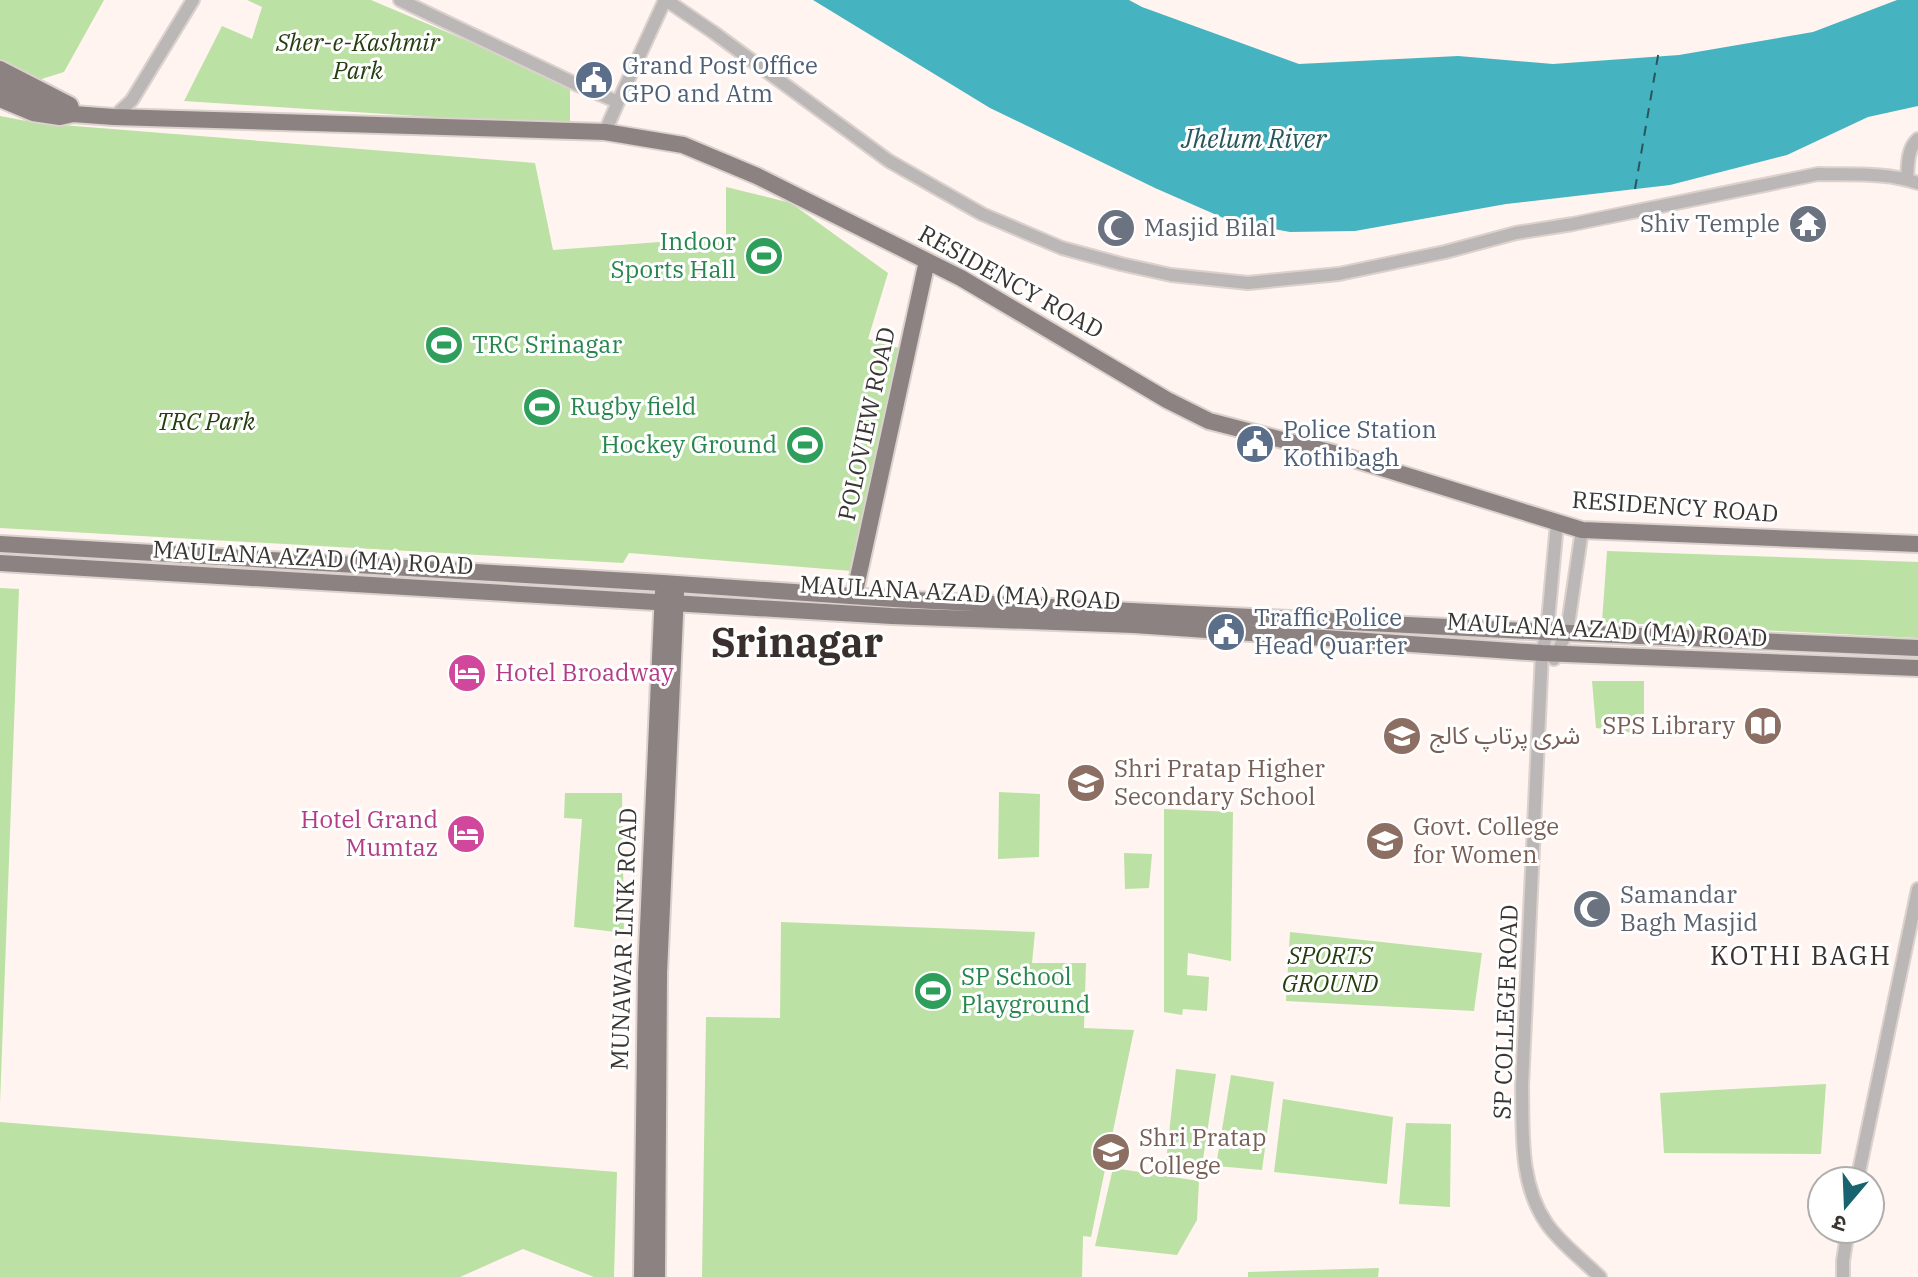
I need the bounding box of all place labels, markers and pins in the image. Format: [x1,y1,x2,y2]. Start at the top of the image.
place label: Grand Post Office GPO and Atm [622,49,818,109]
public building icon: Grand Post Office GPO and Atm [573,59,615,101]
temple icon: Shiv Temple [1787,203,1829,245]
mosque icon: Masjid Bilal [1095,207,1137,249]
place label: Shiv Temple [1640,207,1780,239]
place label: Masjid Bilal [1144,211,1276,243]
place label: Indoor Sports Hall [611,225,736,285]
sports icon: Indoor Sports Hall [743,235,785,277]
sports icon: TRC Srinagar [423,324,465,366]
place label: TRC Srinagar [472,328,622,360]
sports icon: Rugby field [521,386,563,428]
place label: Rugby field [570,390,696,422]
place label: Police Station Kothibagh [1283,413,1437,473]
public building icon: Police Station Kothibagh [1234,423,1276,465]
sports icon: Hockey Ground [784,424,826,466]
place label: Hockey Ground [601,428,777,460]
place label: Traffic Police Head Quarter [1254,601,1408,661]
public building icon: Traffic Police Head Quarter [1205,611,1247,653]
hotel icon: Hotel Broadway [446,652,488,694]
place label: Hotel Broadway [495,656,674,688]
library icon: SPS Library [1742,705,1784,747]
place label: SPS Library [1602,709,1735,741]
school or university icon: شری پرتاپ کالج [1381,715,1423,757]
place label: شری پرتاپ کالج [1430,719,1580,753]
place label: Shri Pratap Higher Secondary School [1114,752,1325,812]
school or university icon: Shri Pratap Higher Secondary School [1065,762,1107,804]
place label: Hotel Grand Mumtaz [301,803,438,863]
place label: Govt. College for Women [1413,810,1559,870]
hotel icon: Hotel Grand Mumtaz [445,813,487,855]
school or university icon: Govt. College for Women [1364,820,1406,862]
place label: Samandar Bagh Masjid [1620,878,1758,938]
mosque icon: Samandar Bagh Masjid [1571,888,1613,930]
place label: SP School Playground [961,960,1090,1020]
sports icon: SP School Playground [912,970,954,1012]
place label: Shri Pratap College [1139,1121,1266,1181]
school or university icon: Shri Pratap College [1090,1131,1132,1173]

